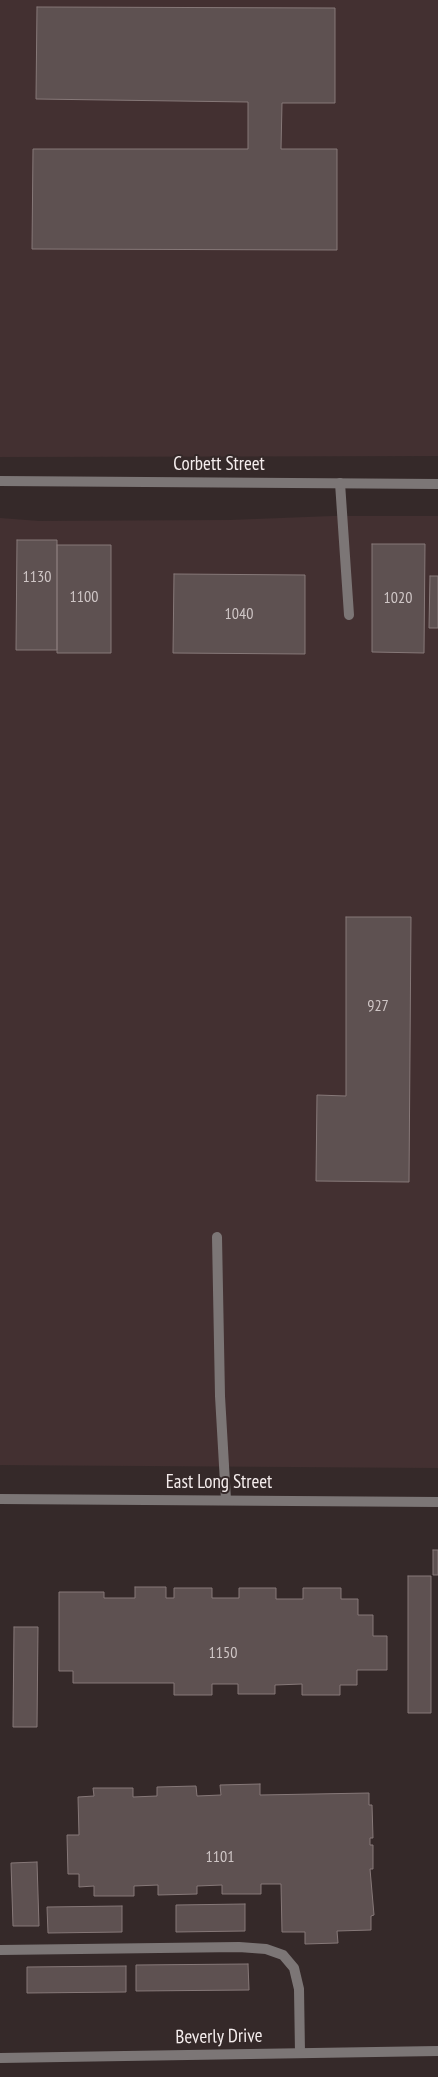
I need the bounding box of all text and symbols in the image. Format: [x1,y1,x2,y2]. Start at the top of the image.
street label: Corbett Street [173,454,265,476]
house number: 1130 [23,567,51,587]
house number: 1100 [70,587,98,607]
house number: 1020 [384,588,412,608]
house number: 1040 [225,604,253,624]
house number: 927 [367,996,389,1016]
street label: East Long Street [166,1472,272,1494]
house number: 1150 [209,1643,237,1663]
house number: 1101 [206,1847,234,1867]
street label: Beverly Drive [175,2025,263,2049]

